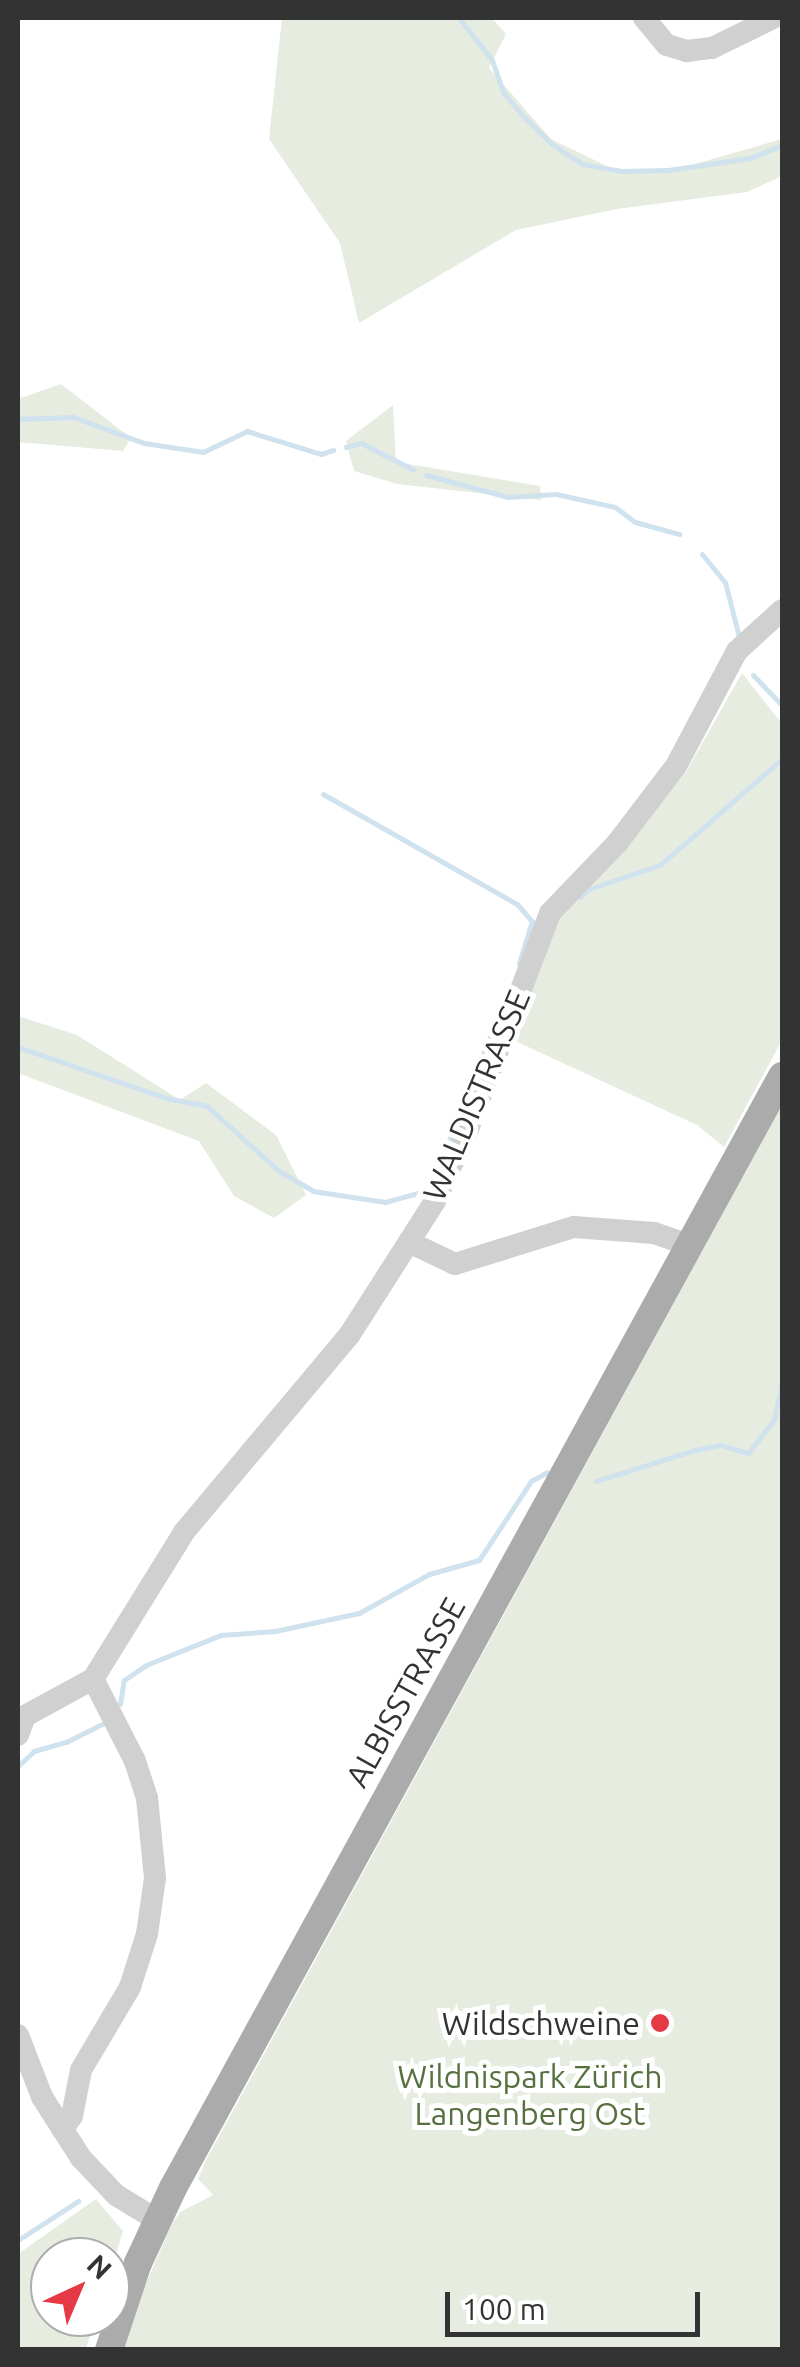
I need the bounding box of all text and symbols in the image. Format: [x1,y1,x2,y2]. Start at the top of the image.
street label: WALDISTRASSE [414,984,538,1206]
street label: ALBISSTRASSE [337,1591,473,1793]
place label: Wildschweine [442,2004,640,2042]
marker: Wildschweine [649,2012,671,2034]
park label: Wildnispark Zürich Langenberg Ost [397,2058,663,2133]
north arrow [30,2237,130,2337]
text: N [82,2248,118,2285]
scale bar [450,2272,705,2334]
text: 100 m [462,2292,546,2326]

